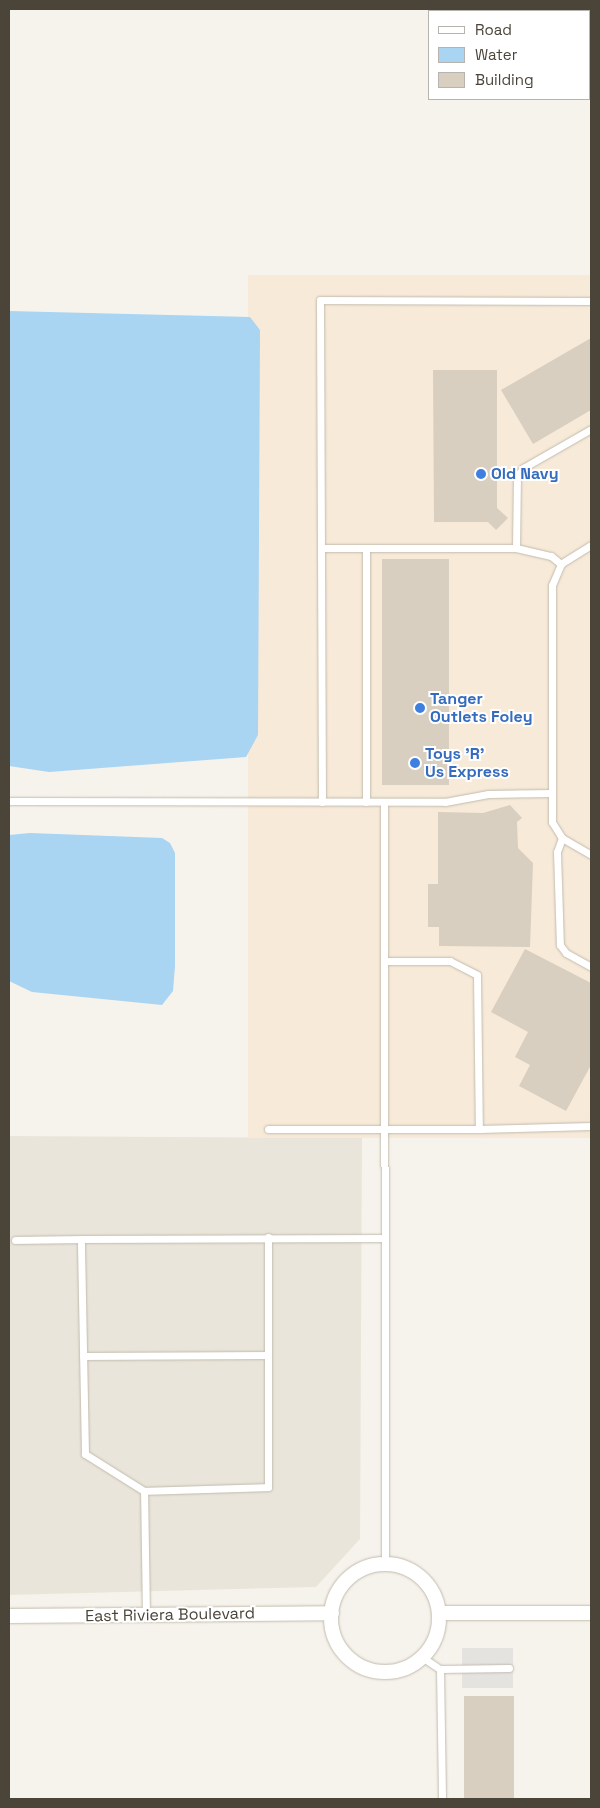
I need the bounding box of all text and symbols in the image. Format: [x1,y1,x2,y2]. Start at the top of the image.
legend [428,10,590,100]
text: Road [475,20,512,39]
text: Water [475,45,517,64]
text: Building [475,70,534,89]
place label: Old Navy [491,464,558,484]
marker: Old Navy [475,468,487,480]
place label: Tanger Outlets Foley [430,689,533,727]
marker: Tanger Outlets Foley [414,702,426,714]
place label: Toys 'R' Us Express [425,744,509,782]
marker: Toys 'R' Us Express [409,757,421,769]
street label: East Riviera Boulevard [85,1604,255,1626]

